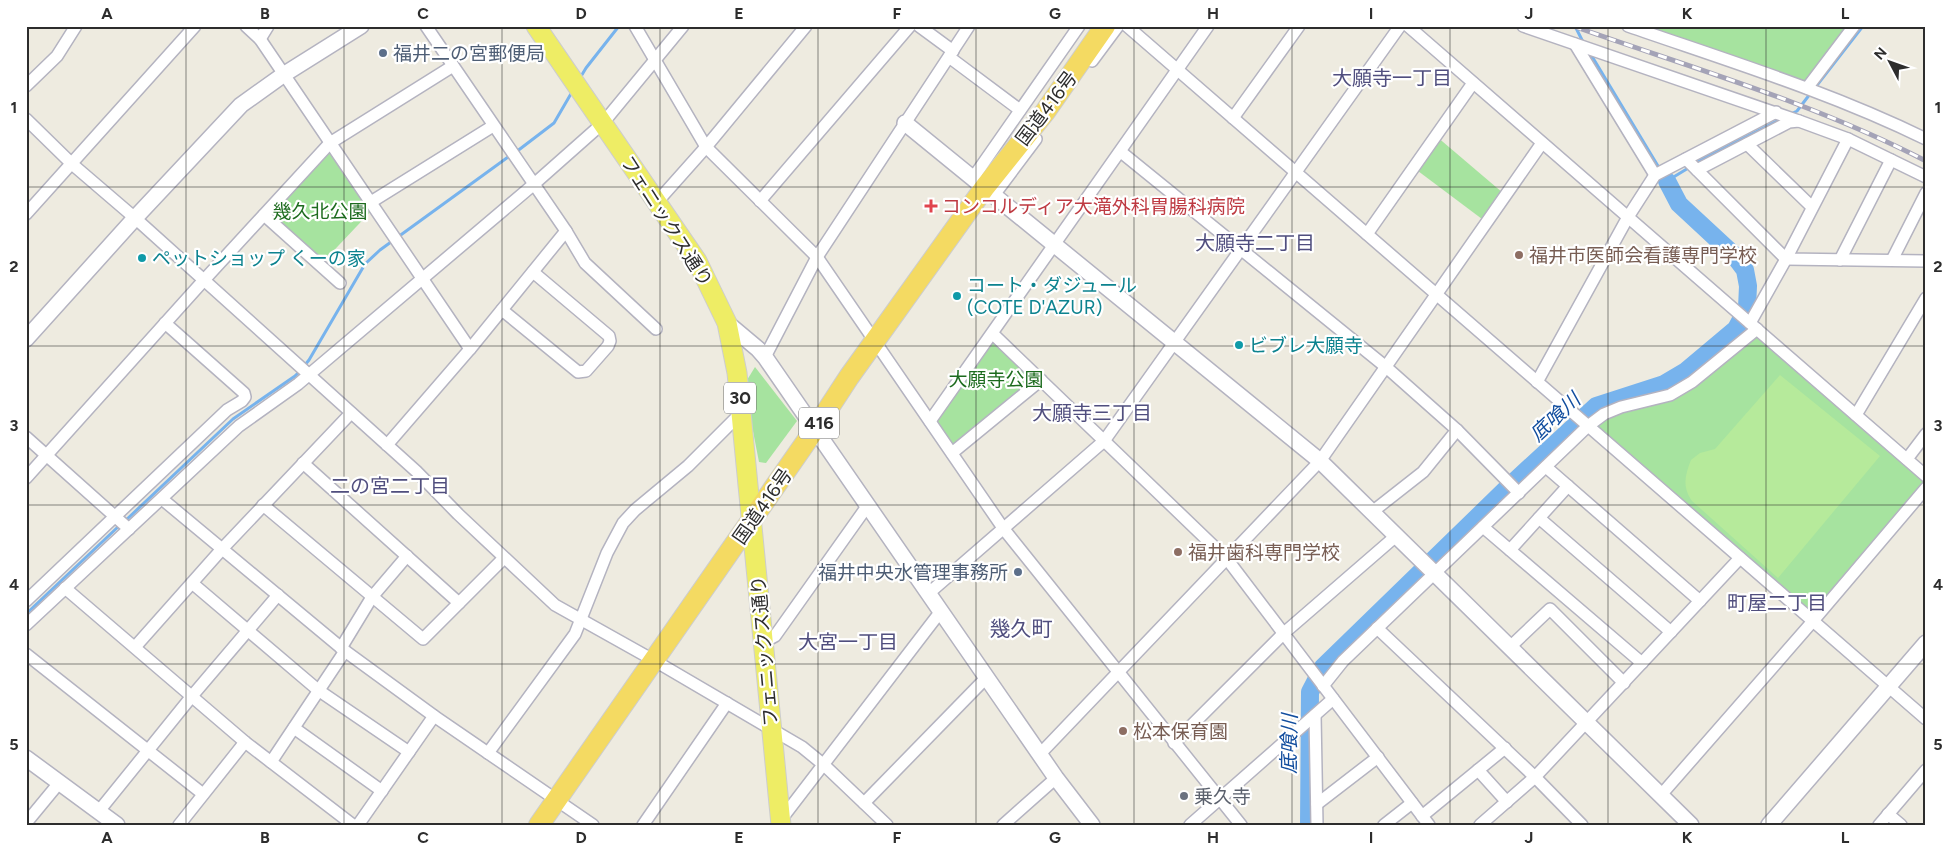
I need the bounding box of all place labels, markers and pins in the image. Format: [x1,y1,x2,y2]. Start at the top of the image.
place label: 福井二の宮郵便局 [393,42,545,65]
marker: 福井二の宮郵便局 [377,47,389,59]
place label: コンコルディア大滝外科胃腸科病院 [942,195,1245,218]
marker: コンコルディア大滝外科胃腸科病院 [924,199,938,213]
place label: 福井市医師会看護専門学校 [1529,244,1757,267]
place label: ペットショップ くーの家 [152,247,366,270]
marker: 福井市医師会看護専門学校 [1513,249,1525,261]
marker: ペットショップ くーの家 [136,252,148,264]
place label: コート・ダジュール (COTE D'AZUR) [967,274,1137,319]
marker: コート・ダジュール (COTE D'AZUR) [951,290,963,302]
place label: ビブレ大願寺 [1249,334,1363,357]
marker: ビブレ大願寺 [1233,339,1245,351]
place label: 福井歯科専門学校 [1188,541,1340,564]
marker: 福井歯科専門学校 [1172,546,1184,558]
place label: 福井中央水管理事務所 [818,561,1008,584]
marker: 福井中央水管理事務所 [1012,566,1024,578]
place label: 松本保育園 [1133,720,1228,743]
marker: 松本保育園 [1117,725,1129,737]
place label: 乗久寺 [1194,785,1251,808]
marker: 乗久寺 [1178,790,1190,802]

